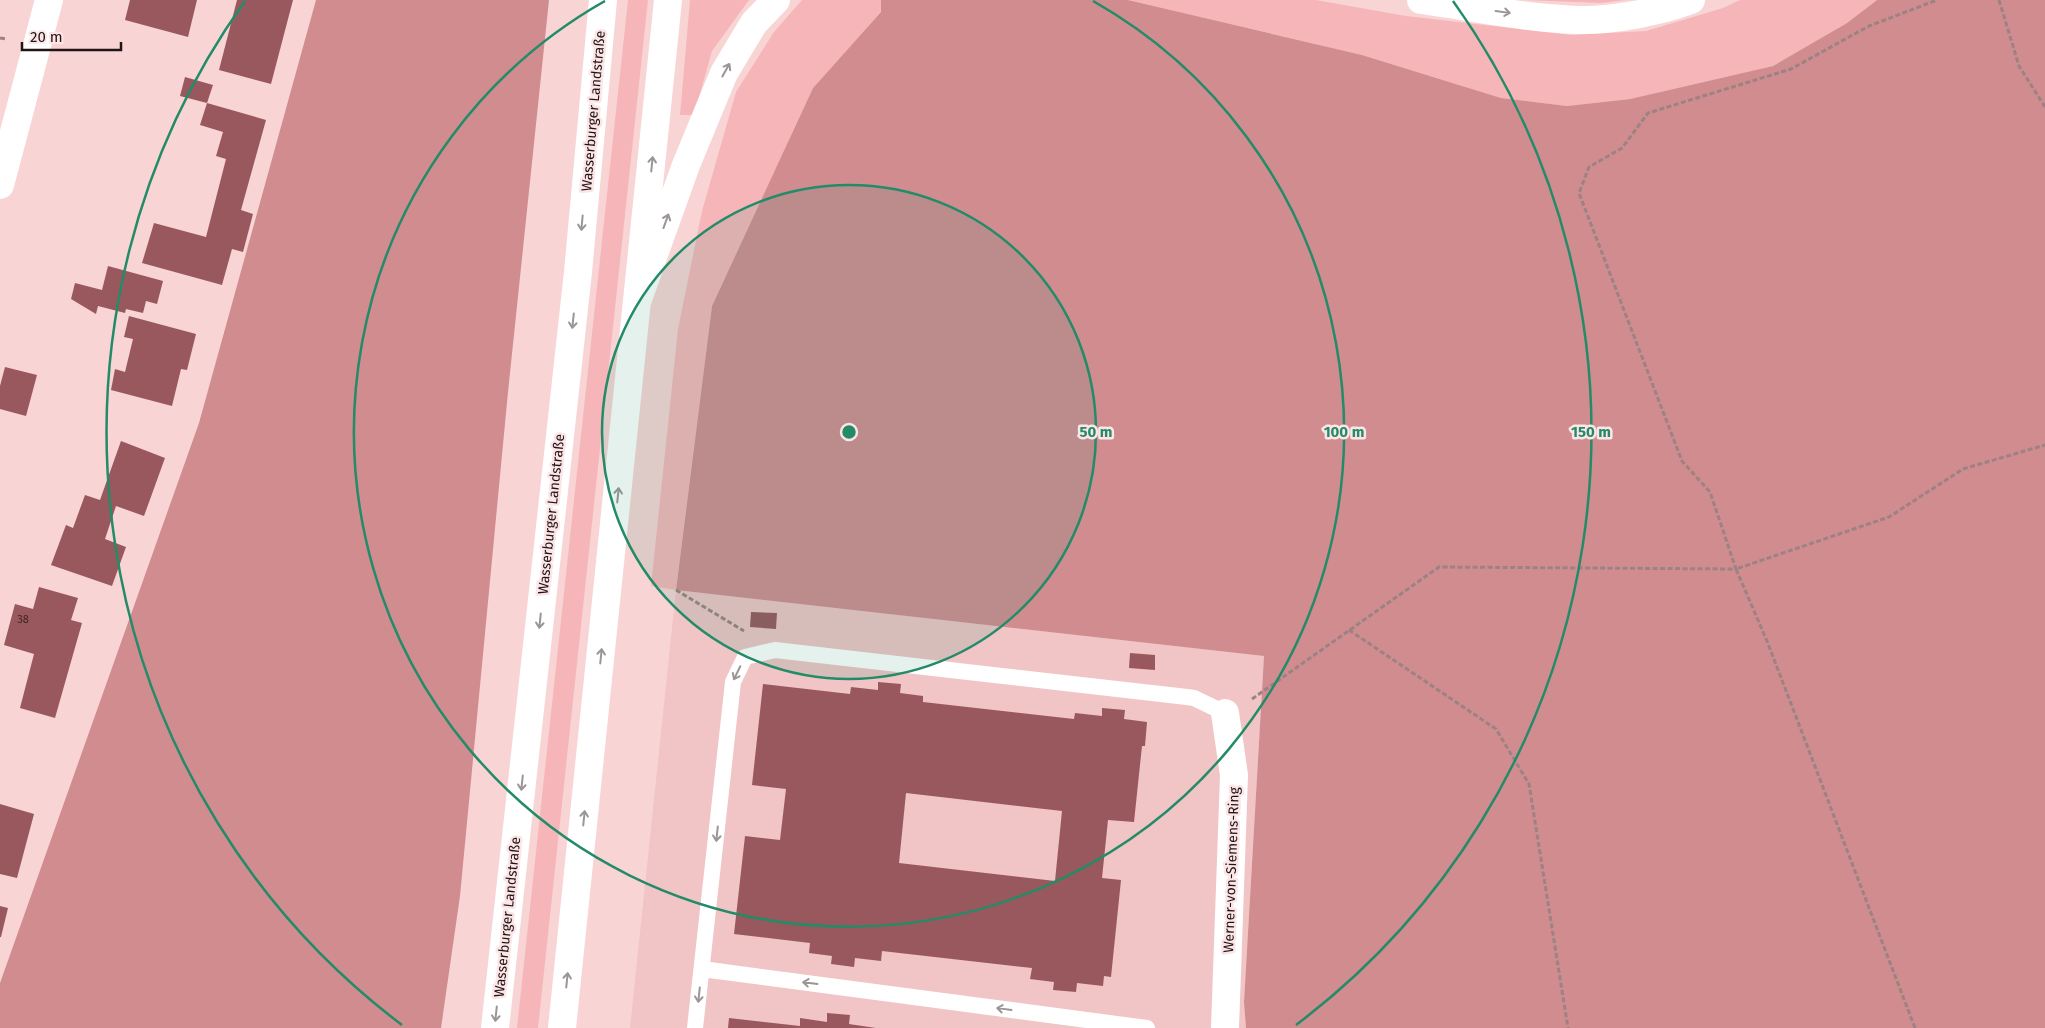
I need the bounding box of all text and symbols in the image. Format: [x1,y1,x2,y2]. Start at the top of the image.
one-way arrow [1495,7,1511,17]
scale bar [22,20,121,52]
text: 20 m [30,28,63,46]
street label: Wasserburger Landstraße [578,30,609,192]
one-way arrow [722,63,732,77]
one-way arrow [647,156,657,172]
one-way arrow [662,213,671,229]
one-way arrow [578,215,587,231]
one-way arrow [568,312,578,328]
centre of rings [840,423,858,441]
text: 50 m [1079,423,1113,441]
text: 100 m [1324,423,1364,441]
text: 150 m [1571,423,1611,441]
street label: Wasserburger Landstraße [535,433,568,595]
one-way arrow [613,487,623,503]
house number: 38 [17,613,29,626]
one-way arrow [535,613,545,629]
one-way arrow [596,649,606,665]
one-way arrow [732,665,741,680]
one-way arrow [517,775,527,791]
street label: Werner-von-Siemens-Ring [1220,786,1243,953]
one-way arrow [579,810,589,826]
one-way arrow [712,825,722,841]
street label: Wasserburger Landstraße [491,836,524,998]
one-way arrow [562,972,572,988]
one-way arrow [802,978,818,988]
one-way arrow [694,987,704,1003]
one-way arrow [997,1004,1013,1014]
one-way arrow [492,1006,501,1022]

